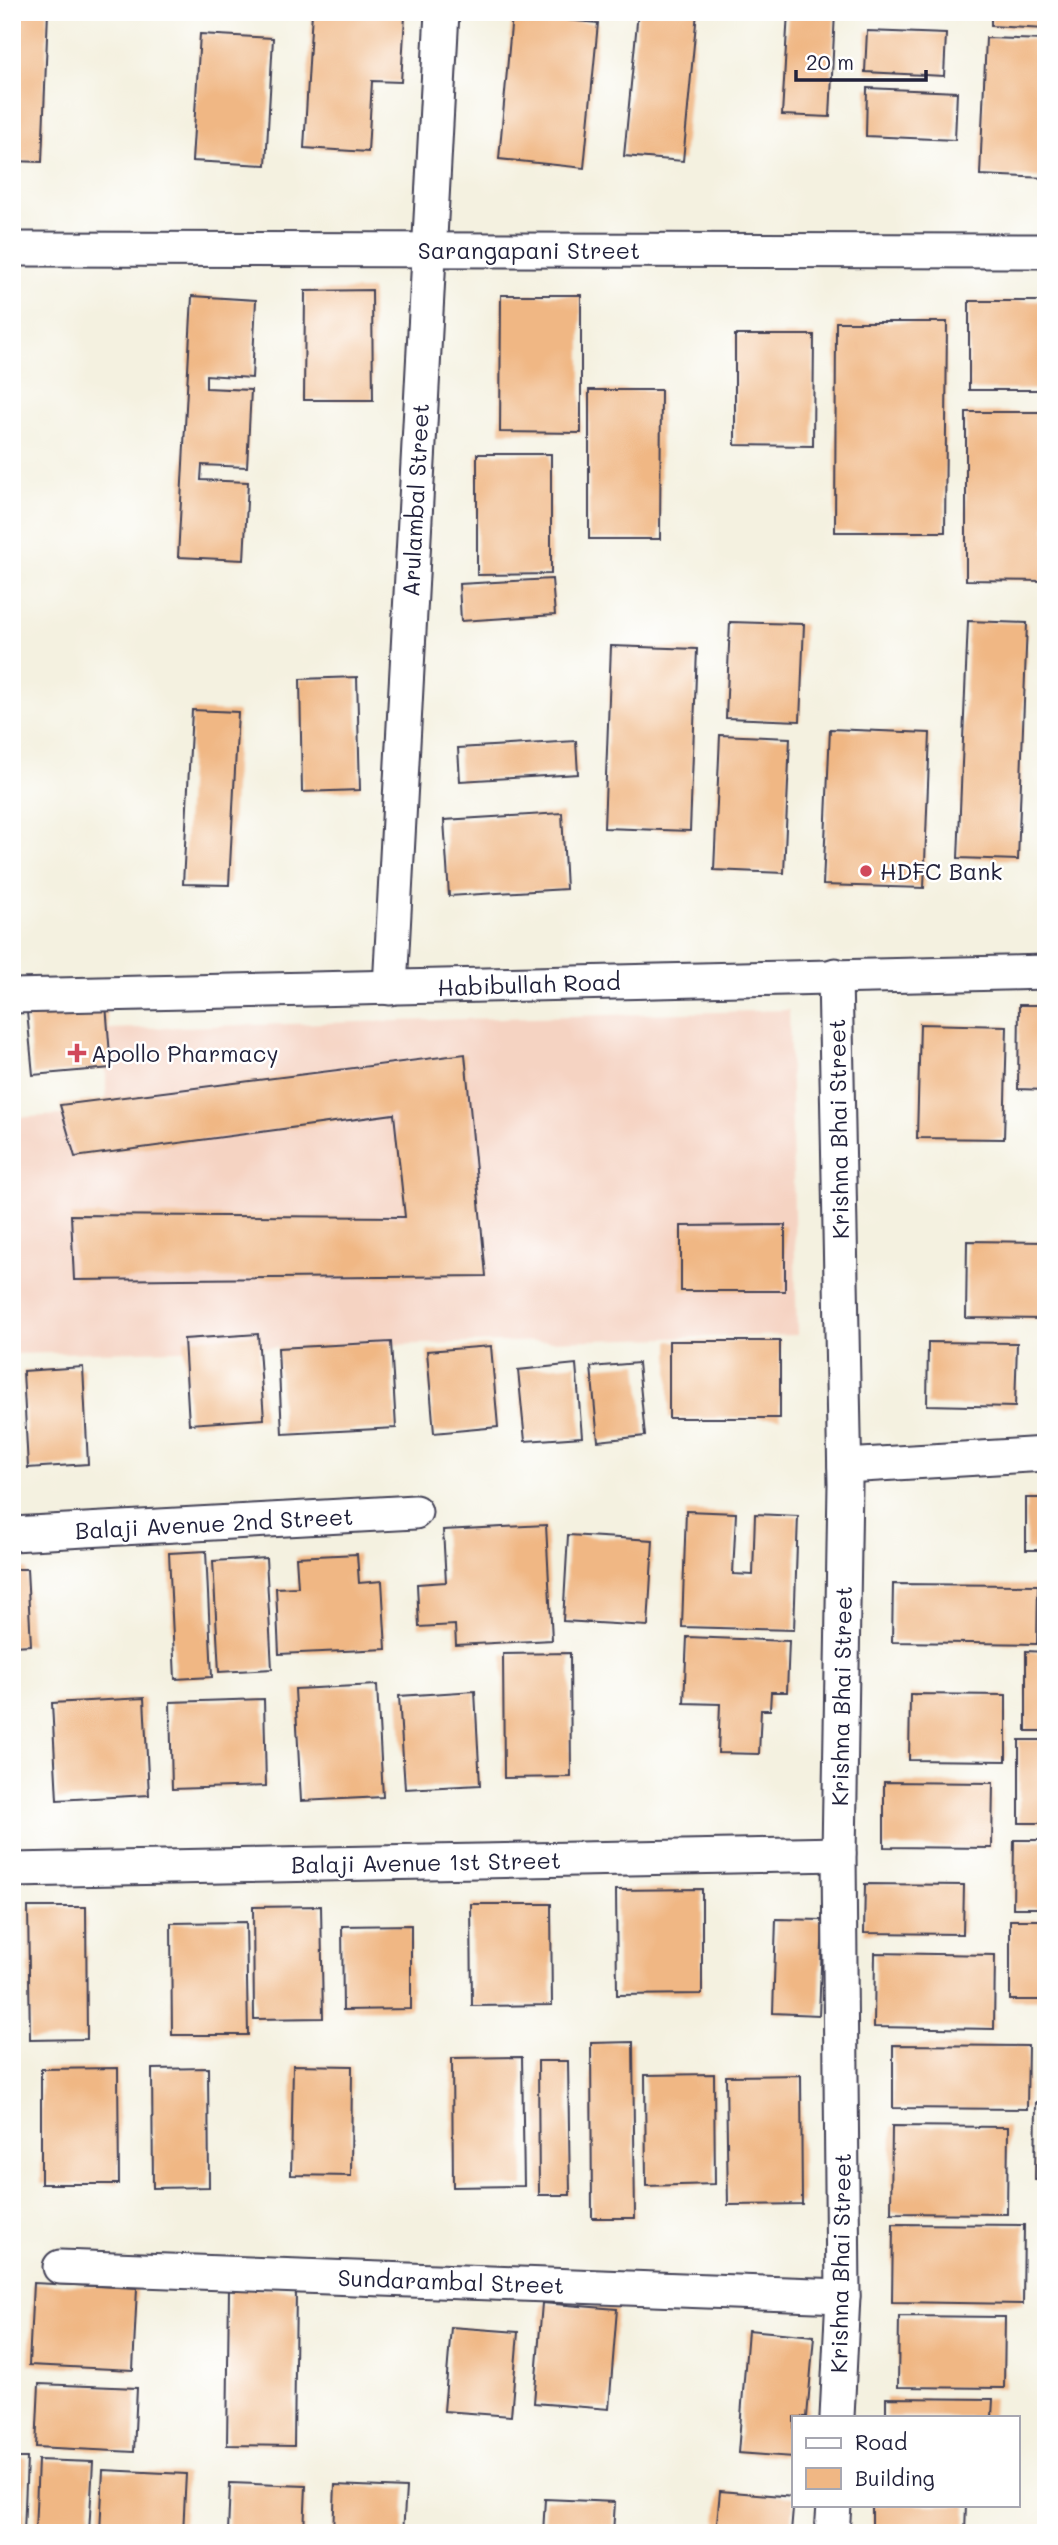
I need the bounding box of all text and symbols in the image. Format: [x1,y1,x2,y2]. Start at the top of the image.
scale bar [796,38,925,82]
text: 20 m [806,48,854,75]
street label: Sarangapani Street [418,235,640,265]
street label: Arulambal Street [395,402,435,598]
place label: HDFC Bank [880,856,1002,886]
marker: HDFC Bank [858,863,874,879]
street label: Habibullah Road [437,966,621,1002]
street label: Krishna Bhai Street [821,1019,855,1239]
place label: Apollo Pharmacy [91,1038,278,1068]
marker: Apollo Pharmacy [69,1045,85,1061]
street label: Balaji Avenue 2nd Street [74,1501,354,1545]
street label: Krishna Bhai Street [824,1586,858,1806]
street label: Balaji Avenue 1st Street [291,1845,561,1879]
street label: Krishna Bhai Street [823,2153,857,2373]
street label: Sundarambal Street [337,2262,565,2300]
legend [792,2416,1020,2506]
text: Road [855,2428,907,2455]
text: Building [855,2464,935,2491]

